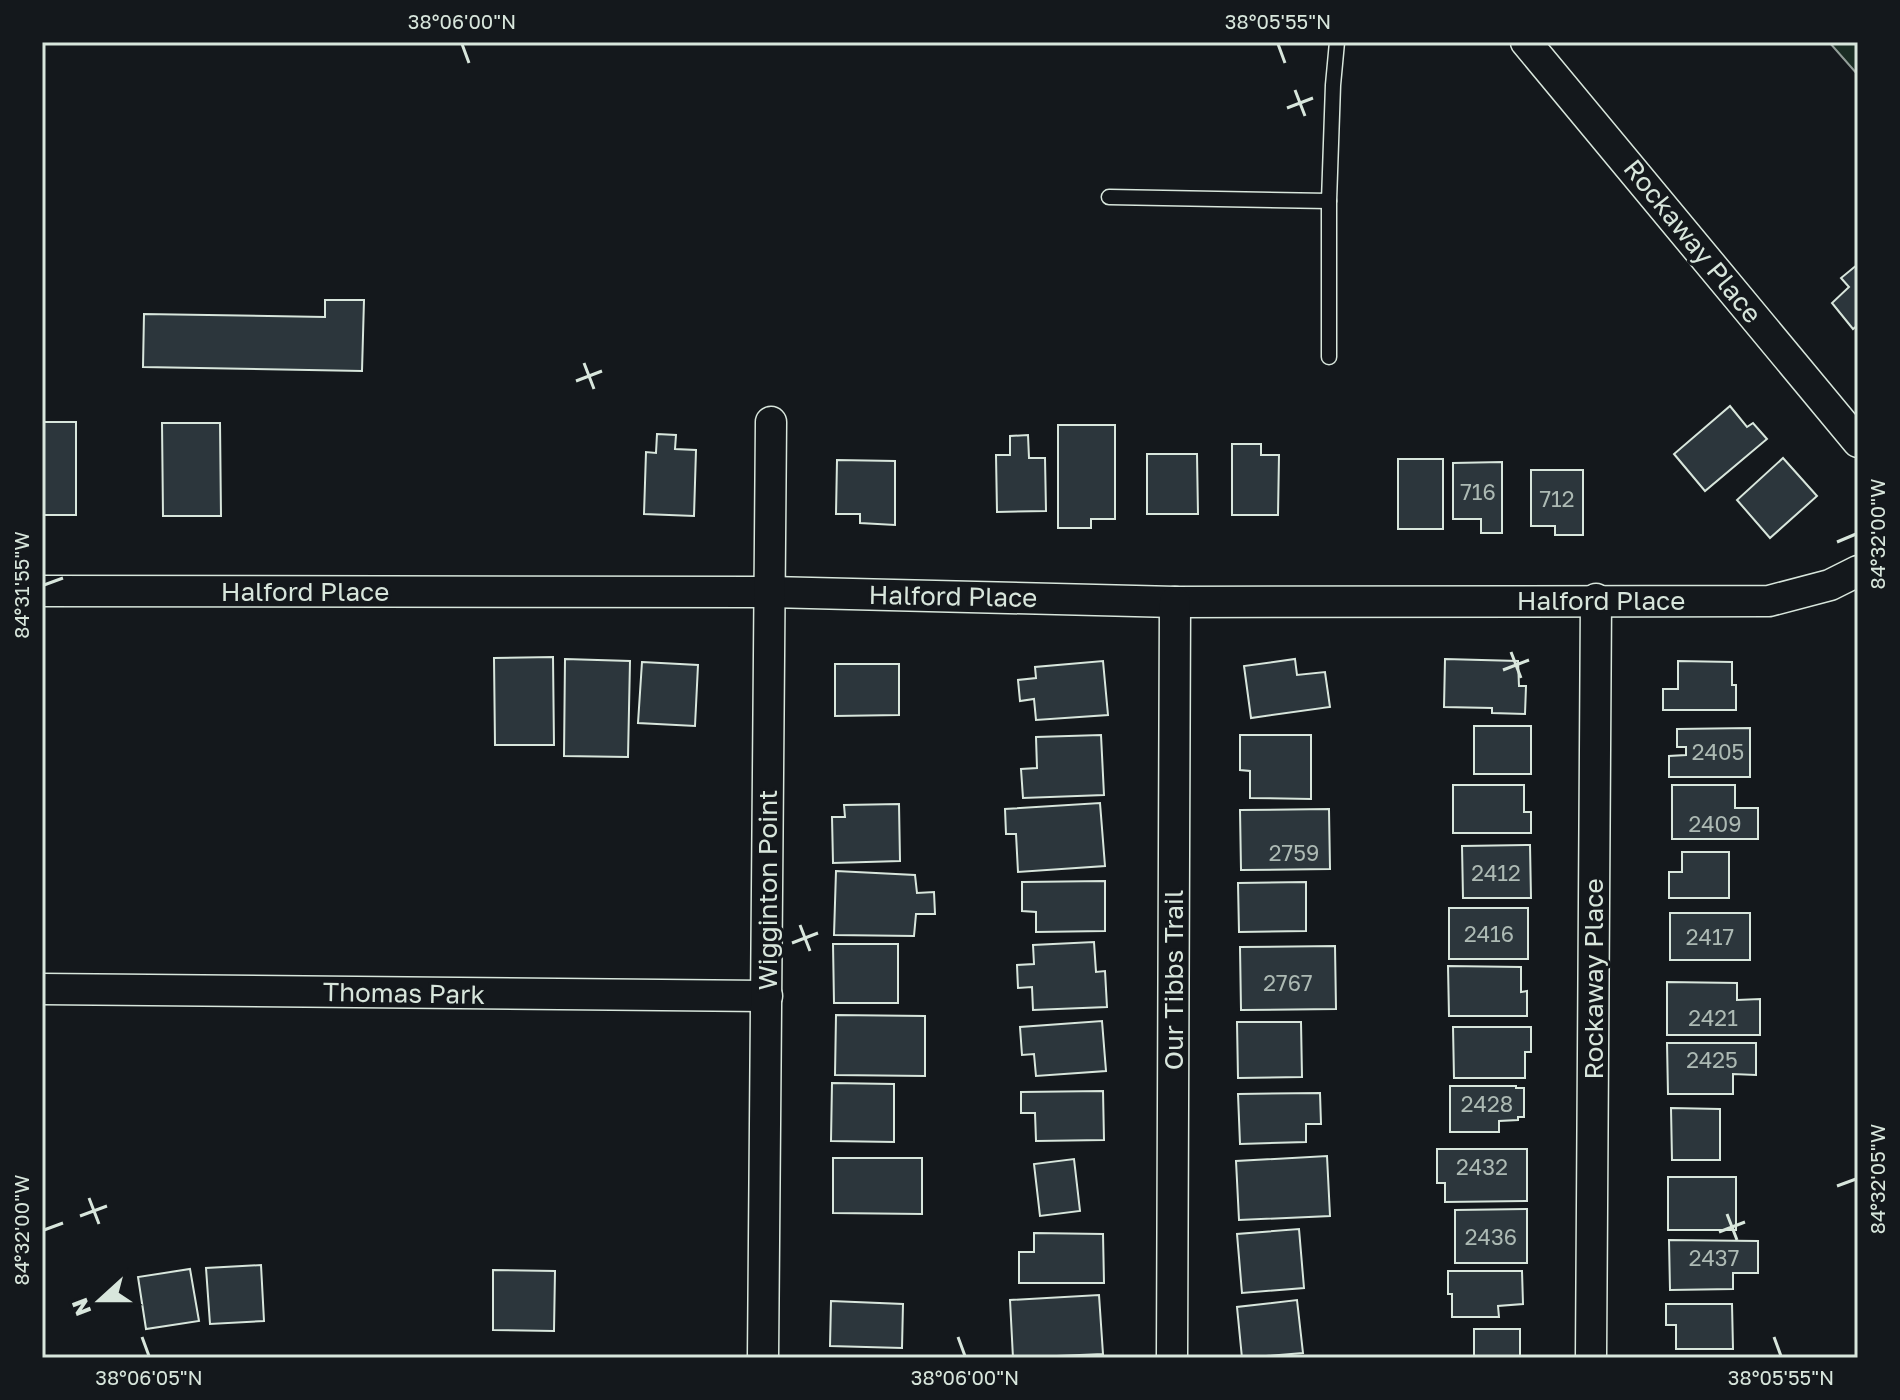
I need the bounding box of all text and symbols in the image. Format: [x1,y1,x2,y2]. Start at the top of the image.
text: 38°06'00"N [408,9,516,33]
text: 38°05'55"N [1225,9,1331,33]
street label: Rockaway Place [1618,153,1768,329]
house number: 716 [1460,478,1496,505]
text: 84°32'00"W [1865,478,1889,590]
house number: 712 [1539,485,1575,512]
text: 84°31'55"W [9,531,33,639]
street label: Halford Place [221,576,389,607]
street label: Halford Place [868,579,1038,613]
street label: Halford Place [1517,585,1685,616]
house number: 2405 [1692,738,1744,765]
street label: Wigginton Point [752,790,783,990]
house number: 2409 [1688,810,1742,837]
house number: 2759 [1269,839,1319,866]
house number: 2412 [1471,859,1521,886]
street label: Rockaway Place [1578,878,1609,1080]
street label: Our Tibbs Trail [1158,890,1189,1070]
house number: 2416 [1464,920,1514,947]
house number: 2417 [1686,923,1734,950]
house number: 2767 [1263,969,1313,996]
street label: Thomas Park [323,976,486,1010]
house number: 2421 [1688,1004,1738,1031]
house number: 2425 [1686,1046,1738,1073]
house number: 2428 [1461,1090,1513,1117]
text: 84°32'05"W [1865,1124,1889,1234]
house number: 2432 [1456,1153,1508,1180]
text: 84°32'00"W [9,1174,33,1286]
house number: 2436 [1465,1223,1517,1250]
house number: 2437 [1689,1244,1739,1271]
north arrow [60,1260,140,1340]
text: N [65,1295,96,1320]
text: 38°06'05"N [95,1365,203,1389]
text: 38°06'00"N [911,1365,1019,1389]
text: 38°05'55"N [1728,1365,1834,1389]

